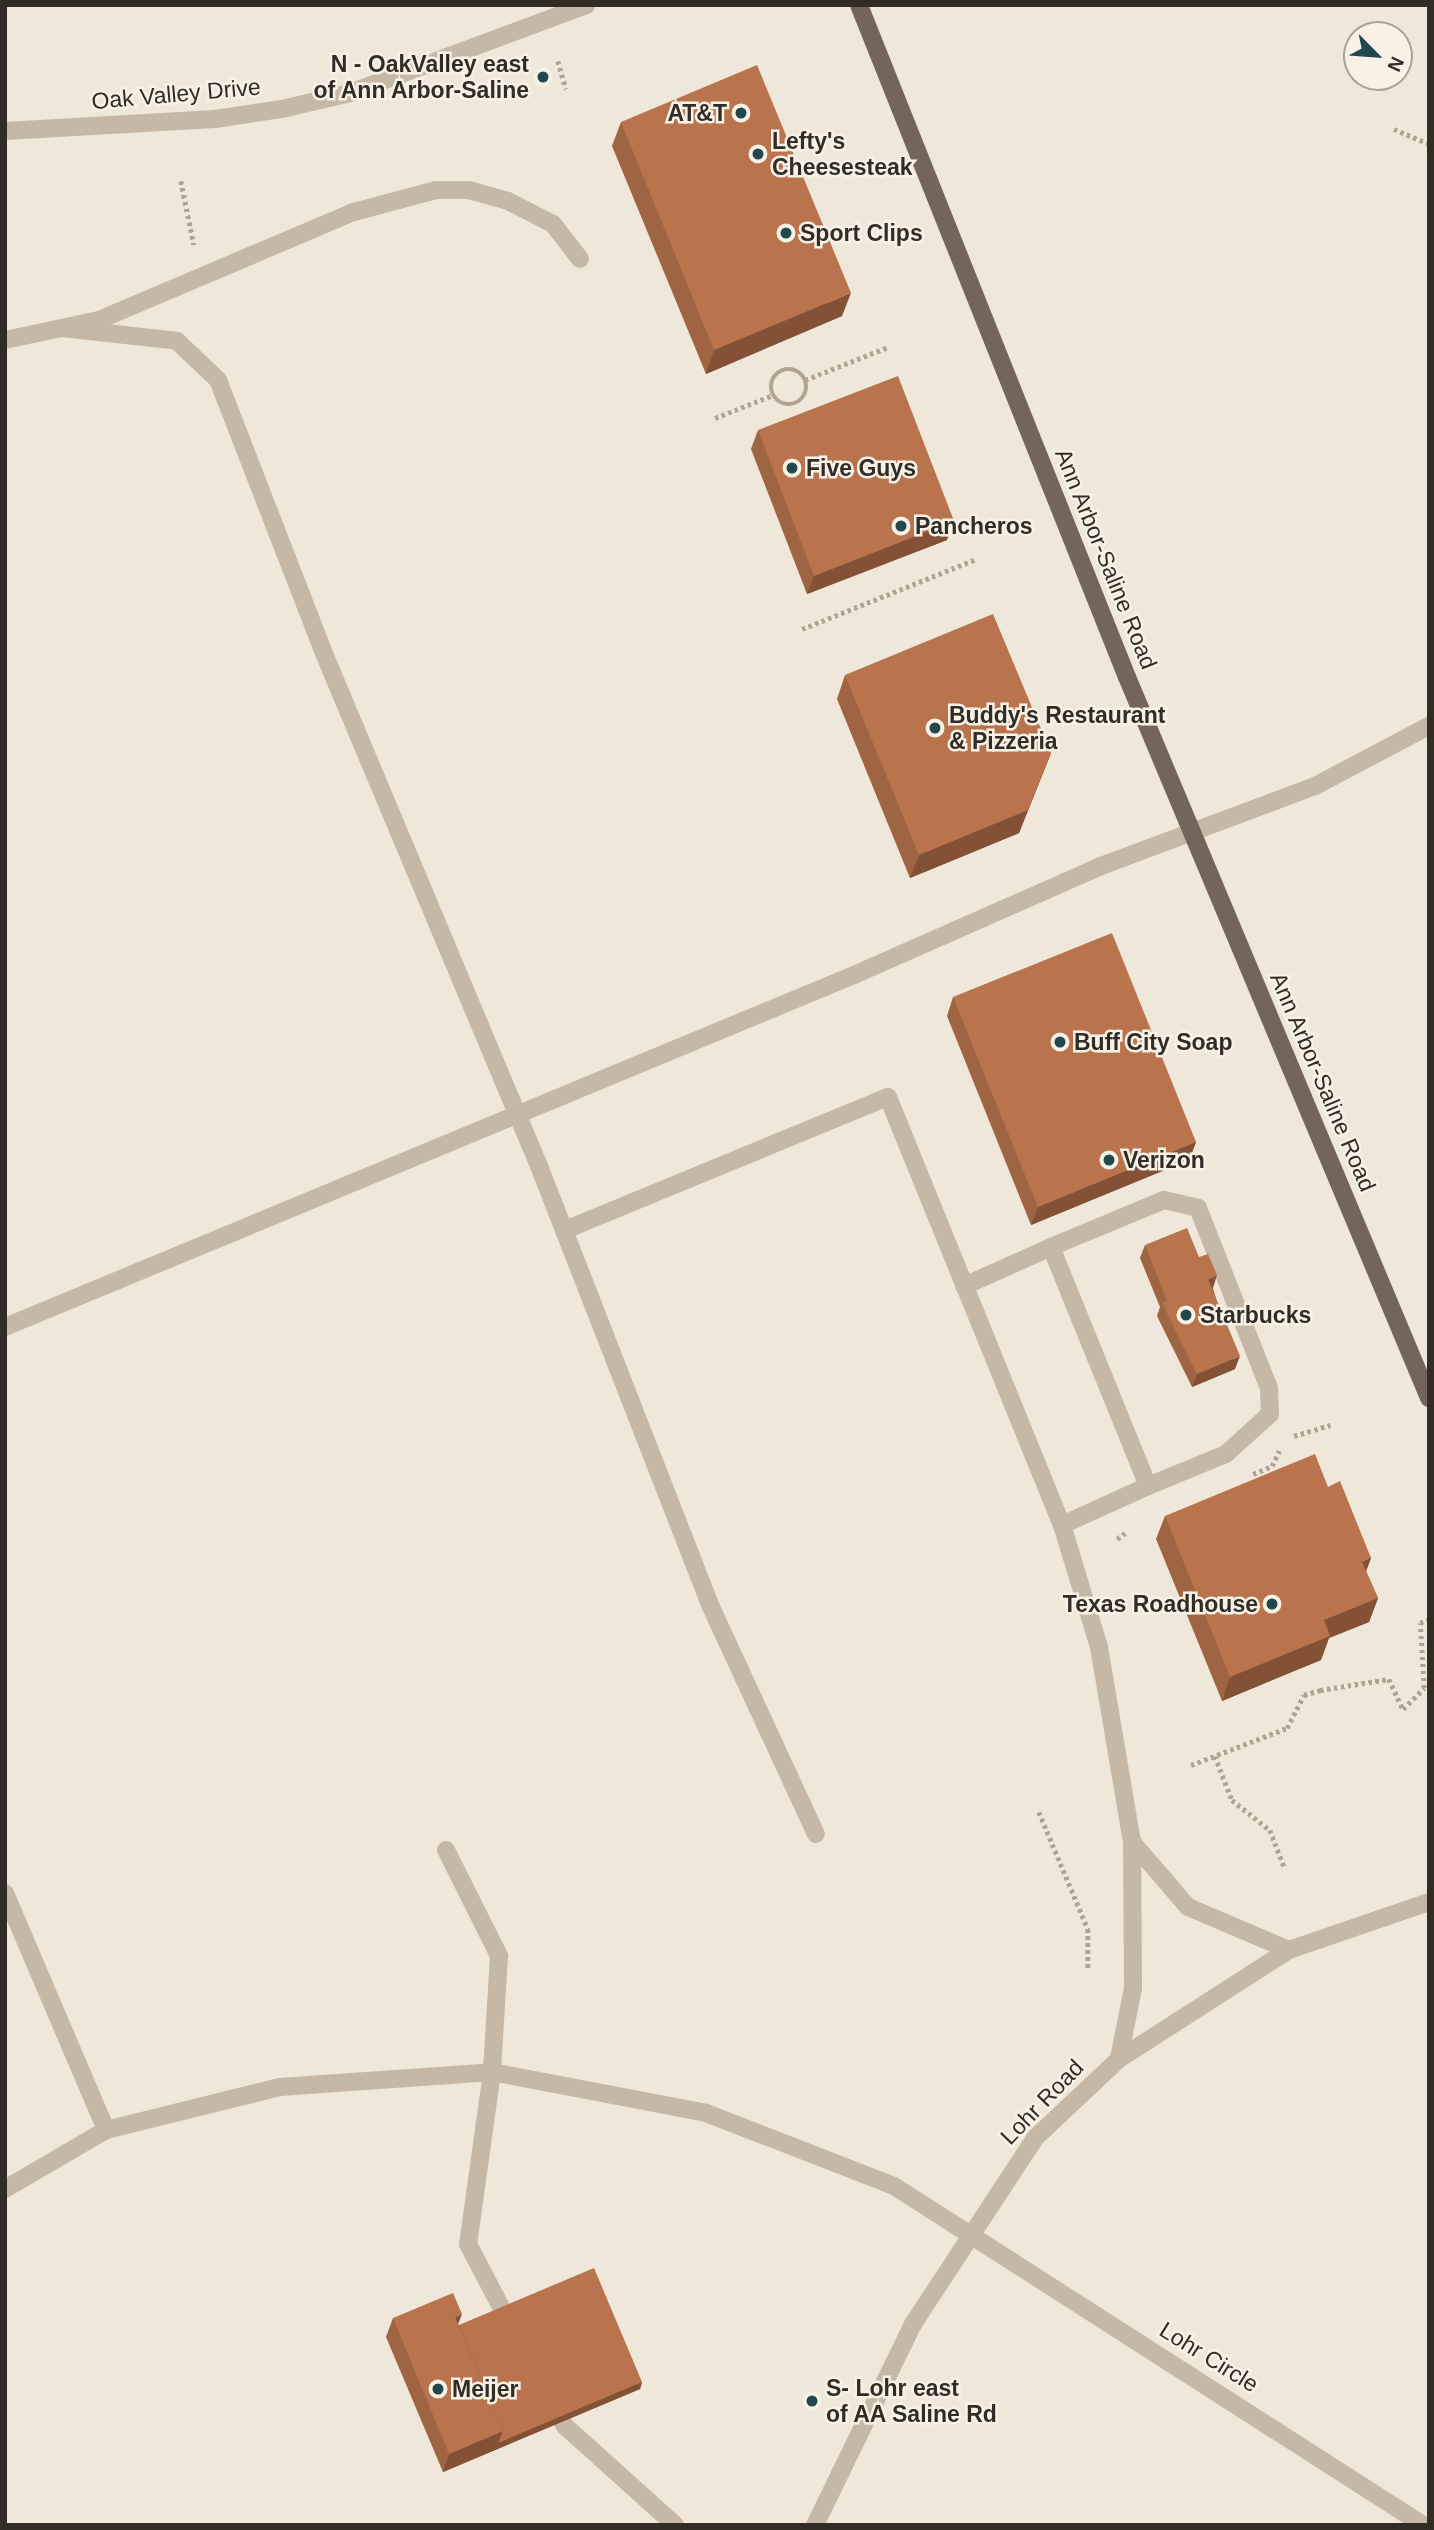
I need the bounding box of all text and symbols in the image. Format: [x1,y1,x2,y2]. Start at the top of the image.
north arrow [1343,21,1413,91]
place label: N - OakValley east of Ann Arbor-Saline [312,50,529,104]
text: N [1383,54,1408,75]
marker: N - OakValley east of Ann Arbor-Saline [535,69,551,85]
street label: Oak Valley Drive [90,73,262,115]
place label: AT&T [667,99,727,127]
marker: AT&T [733,105,749,121]
place label: Lefty's Cheesesteak [772,127,913,181]
marker: Lefty's Cheesesteak [750,146,766,162]
place label: Sport Clips [800,219,923,247]
marker: Sport Clips [778,225,794,241]
street label: Ann Arbor-Saline Road [1049,444,1163,674]
place label: Five Guys [806,454,916,482]
marker: Five Guys [784,460,800,476]
place label: Pancheros [915,512,1033,540]
marker: Pancheros [893,518,909,534]
place label: Buddy's Restaurant & Pizzeria [949,701,1165,755]
marker: Buddy's Restaurant & Pizzeria [927,720,943,736]
street label: Ann Arbor-Saline Road [1264,968,1382,1196]
place label: Buff City Soap [1074,1028,1232,1056]
marker: Buff City Soap [1052,1034,1068,1050]
place label: Verizon [1123,1146,1205,1174]
marker: Verizon [1101,1152,1117,1168]
place label: Starbucks [1200,1301,1311,1329]
marker: Starbucks [1178,1307,1194,1323]
place label: Texas Roadhouse [1063,1590,1258,1618]
marker: Texas Roadhouse [1264,1596,1280,1612]
street label: Lohr Road [995,2054,1089,2150]
street label: Lohr Circle [1155,2316,1263,2398]
place label: S- Lohr east of AA Saline Rd [826,2374,999,2428]
place label: Meijer [452,2375,518,2403]
marker: Meijer [430,2381,446,2397]
marker: S- Lohr east of AA Saline Rd [804,2393,820,2409]

